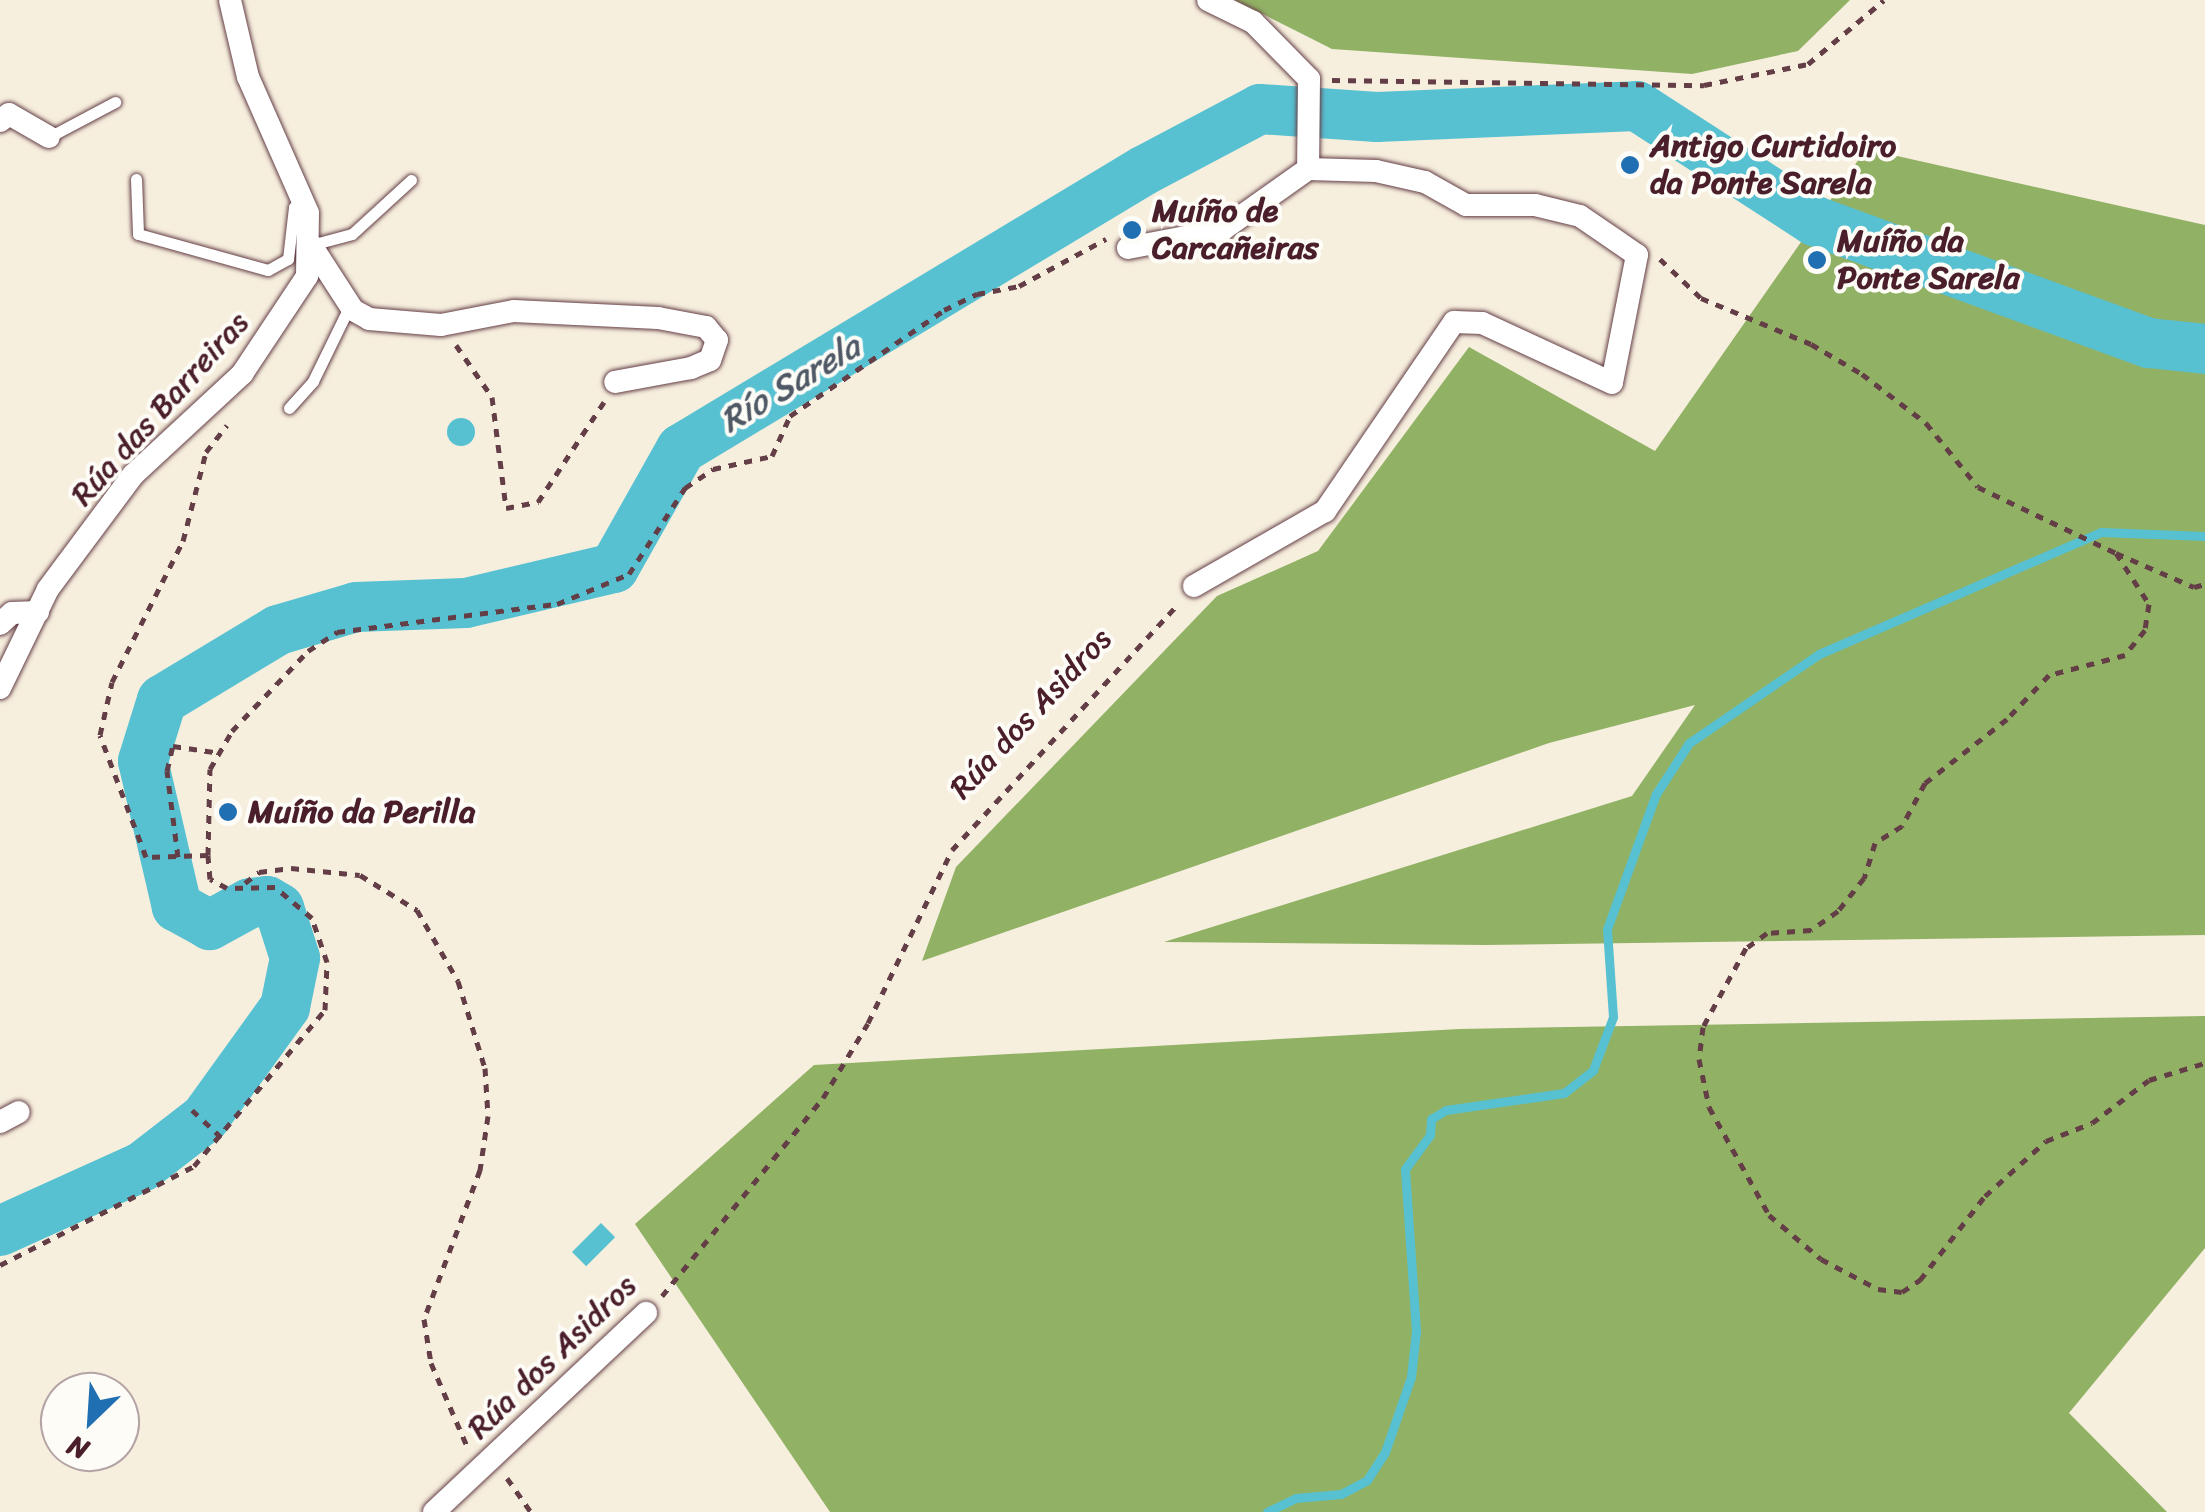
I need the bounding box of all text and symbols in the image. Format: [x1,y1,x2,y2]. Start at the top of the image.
place label: Antigo Curtidoiro da Ponte Sarela [1650,128,1896,203]
marker: Antigo Curtidoiro da Ponte Sarela [1619,154,1641,176]
place label: Muíño de Carcañeiras [1152,193,1319,268]
marker: Muíño de Carcañeiras [1121,219,1143,241]
place label: Muíño da Ponte Sarela [1837,223,2020,298]
marker: Muíño da Ponte Sarela [1806,249,1828,271]
street label: Rúa das Barreiras [63,304,257,514]
water label: Río Sarela [712,325,868,441]
street label: Rúa dos Asidros [941,619,1121,809]
place label: Muíño da Perilla [248,793,475,831]
marker: Muíño da Perilla [217,801,239,823]
street label: Rúa dos Asidros [459,1266,645,1448]
north arrow [40,1372,140,1472]
text: N [59,1422,97,1474]

